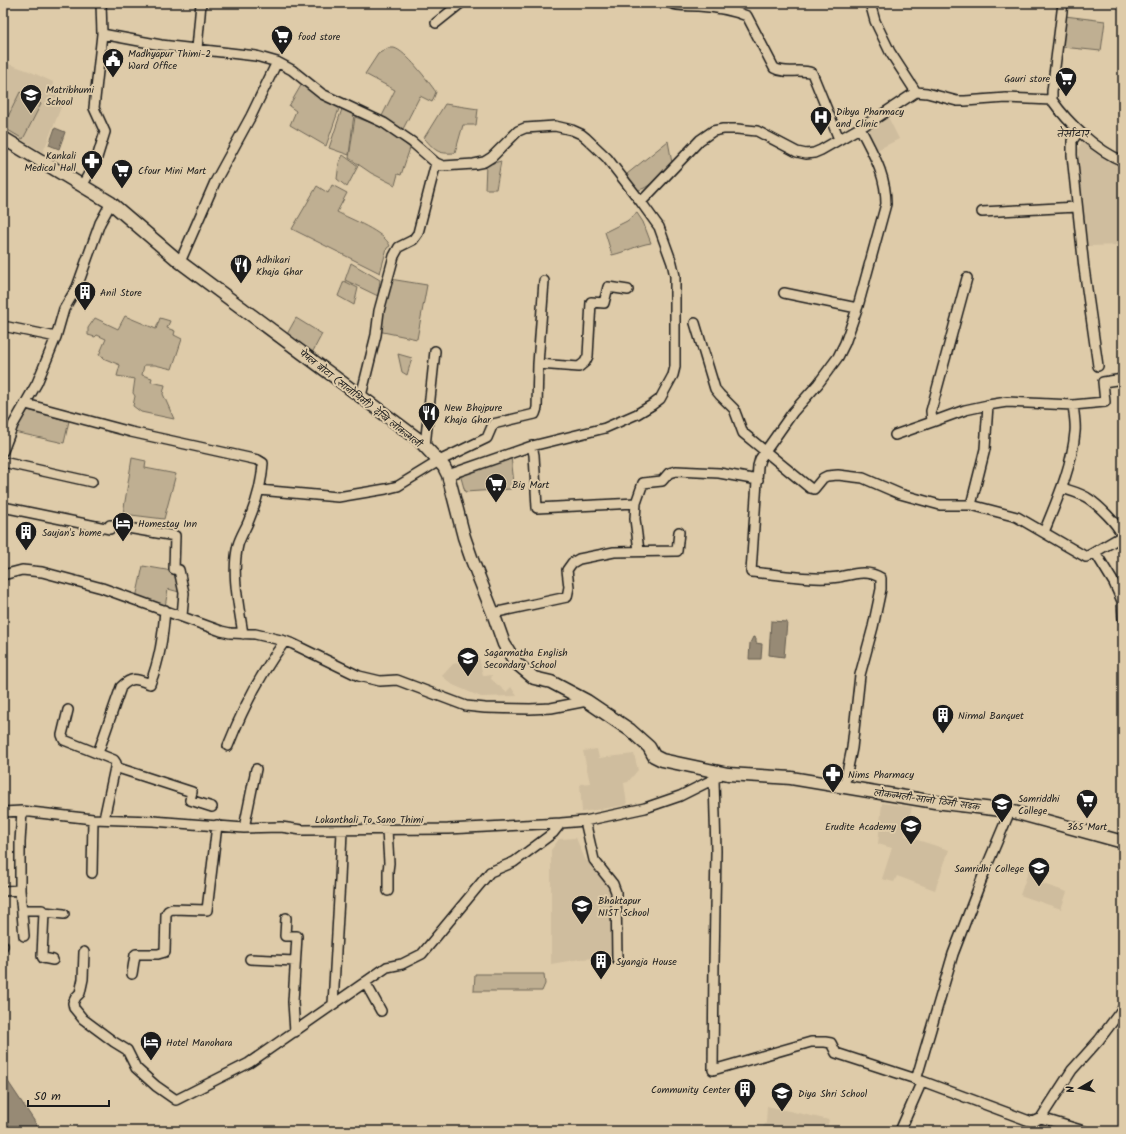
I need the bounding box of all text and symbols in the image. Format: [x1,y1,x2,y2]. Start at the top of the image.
supermarket icon: food store [269,23,295,56]
place label: food store [298,29,341,45]
public building icon: Madhyapur Thimi-2 Ward Office [100,46,126,79]
place label: Madhyapur Thimi-2 Ward Office [128,46,211,74]
supermarket icon: Gauri store [1053,65,1079,98]
place label: Gauri store [1004,71,1050,87]
school or university icon: Matribhumi School [18,82,44,115]
place label: Matribhumi School [46,82,95,110]
hospital icon: Dibya Pharmacy and Clinic [808,104,834,137]
place label: Dibya Pharmacy and Clinic [836,104,904,132]
district label: तेर्साटार [1057,125,1091,143]
place label: Kankali Medical Hall [24,148,77,176]
pharmacy icon: Kankali Medical Hall [79,148,105,181]
supermarket icon: Cfour Mini Mart [109,157,135,190]
place label: Cfour Mini Mart [138,163,206,179]
restaurant icon: Adhikari Khaja Ghar [228,252,254,285]
place label: Adhikari Khaja Ghar [256,252,303,280]
building icon: Anil Store [72,279,98,312]
place label: Anil Store [100,285,142,301]
street label: पेपल बोटा (सानोथिमी) देखि लोकन्थली [295,345,427,453]
restaurant icon: New Bhojpure Khaja Ghar [416,400,442,433]
place label: New Bhojpure Khaja Ghar [444,400,503,428]
supermarket icon: Big Mart [483,471,509,504]
place label: Big Mart [512,477,549,493]
hotel icon: Homestay Inn [110,510,136,543]
place label: Homestay Inn [138,516,197,532]
building icon: Saujan's home [13,519,39,552]
place label: Saujan's home [42,525,102,541]
school or university icon: Sagarmatha English Secondary School [455,645,481,678]
place label: Sagarmatha English Secondary School [484,645,568,673]
building icon: Nirmal Banquet [930,702,956,735]
place label: Nirmal Banquet [958,708,1024,724]
pharmacy icon: Nims Pharmacy [820,761,846,794]
place label: Nims Pharmacy [848,767,914,783]
street label: लोकन्थली-सानो ठिमी सडक [873,785,982,816]
supermarket icon: 365 Mart [1074,787,1100,820]
school or university icon: Samriddhi College [989,791,1015,824]
place label: Samriddhi College [1018,791,1060,819]
street label: Lokanthali To Sano Thimi [315,812,424,828]
school or university icon: Erudite Academy [898,813,924,846]
place label: Erudite Academy [825,819,896,835]
place label: 365 Mart [1067,819,1107,835]
school or university icon: Samridhi College [1026,855,1052,888]
place label: Samridhi College [954,861,1024,877]
school or university icon: Bhaktapur NIST School [569,893,595,926]
place label: Bhaktapur NIST School [598,893,650,921]
building icon: Syangja House [588,948,614,981]
place label: Syangja House [616,954,677,970]
hotel icon: Hotel Manohara [138,1029,164,1062]
place label: Hotel Manohara [166,1035,233,1051]
north arrow [1060,1068,1100,1108]
building icon: Community Center [732,1076,758,1109]
school or university icon: Diya Shri School [769,1080,795,1113]
scale bar [28,1082,109,1108]
place label: Community Center [651,1082,731,1098]
text: N [1062,1085,1081,1094]
place label: Diya Shri School [798,1086,868,1102]
text: 50 m [34,1087,61,1106]

